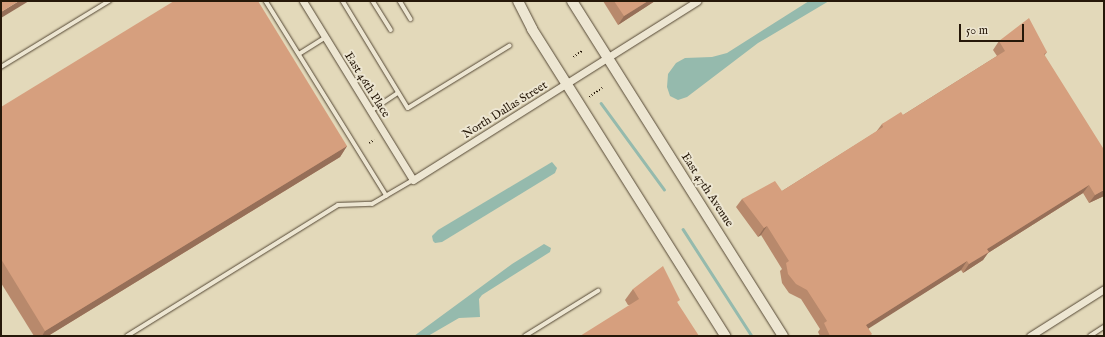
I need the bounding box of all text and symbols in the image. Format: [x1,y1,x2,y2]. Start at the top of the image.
scale bar [961,16,1026,42]
text: 50 m [966,23,988,38]
street label: East 46th Place [341,50,393,120]
street label: North Dallas Street [460,78,550,142]
street label: East 47th Avenue [678,150,736,230]

